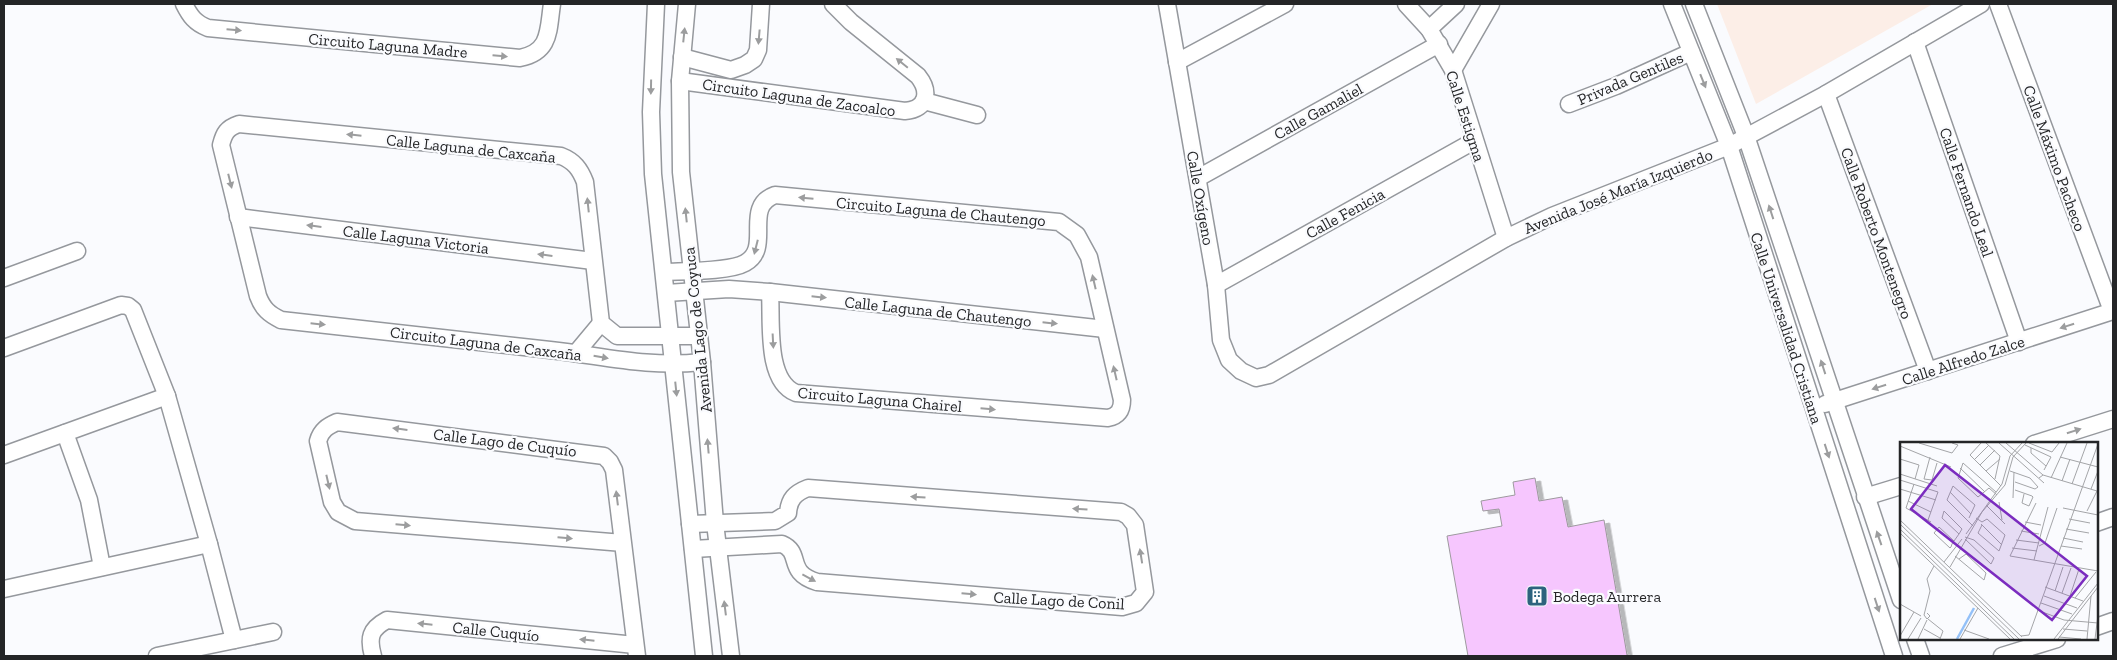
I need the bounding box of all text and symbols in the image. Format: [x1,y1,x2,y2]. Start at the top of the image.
one-way arrow [226,26,242,34]
one-way arrow [680,27,688,43]
street label: Circuito Laguna Madre [308,29,468,62]
one-way arrow [755,29,763,45]
street label: Privada Gentiles [1574,48,1686,109]
one-way arrow [493,52,509,60]
one-way arrow [896,57,909,68]
street label: Calle Estigma [1442,68,1489,164]
one-way arrow [1699,74,1707,89]
street label: Circuito Laguna de Zacoalco [701,75,897,120]
street label: Calle Gamaliel [1271,79,1366,144]
one-way arrow [647,80,655,96]
street label: Calle Máximo Pacheco [2019,83,2090,234]
street label: Calle Fernando Leal [1935,125,1998,259]
street label: Calle Laguna de Caxcaña [385,130,557,167]
one-way arrow [346,131,362,139]
street label: Avenida José María Izquierdo [1521,145,1715,238]
street label: Calle Roberto Montenegro [1837,145,1916,322]
street label: Calle Oxígeno [1183,149,1218,247]
one-way arrow [226,173,234,188]
street label: Calle Fenicia [1303,184,1388,243]
street label: Circuito Laguna de Chautengo [835,193,1047,230]
one-way arrow [798,194,814,202]
one-way arrow [584,197,592,213]
one-way arrow [1767,205,1775,220]
one-way arrow [682,207,690,223]
street label: Calle Laguna Victoria [342,221,490,258]
one-way arrow [306,222,322,230]
street label: Calle Universalidad Cristiana [1747,230,1827,427]
one-way arrow [752,239,760,254]
street label: Avenida Lago de Coyuca [679,246,716,414]
one-way arrow [537,251,553,259]
one-way arrow [1090,274,1098,289]
street label: Calle Laguna de Chautengo [843,292,1032,331]
one-way arrow [811,293,827,301]
one-way arrow [1042,319,1058,327]
one-way arrow [311,320,327,328]
street label: Circuito Laguna de Caxcaña [389,322,583,365]
one-way arrow [2059,322,2074,330]
street label: Calle Alfredo Zalce [1899,332,2027,389]
one-way arrow [769,333,777,349]
one-way arrow [594,354,610,362]
one-way arrow [1818,359,1826,374]
one-way arrow [1111,365,1119,380]
one-way arrow [672,381,680,397]
street label: Circuito Laguna Chairel [797,383,963,416]
one-way arrow [1871,383,1886,391]
one-way arrow [980,405,996,413]
street label: Calle Lago de Cuquío [432,424,578,461]
one-way arrow [391,425,407,433]
one-way arrow [2066,427,2081,435]
one-way arrow [704,438,712,454]
inset map [1900,442,2097,640]
one-way arrow [1823,444,1831,459]
one-way arrow [324,475,332,490]
one-way arrow [613,490,621,506]
one-way arrow [910,492,926,500]
one-way arrow [1072,505,1088,513]
one-way arrow [395,522,411,530]
one-way arrow [1875,530,1882,545]
one-way arrow [557,535,573,543]
one-way arrow [1136,547,1144,563]
one-way arrow [801,574,816,582]
building icon: Bodega Aurrera [1525,584,1549,608]
place label: Bodega Aurrera [1553,587,1662,606]
street label: Calle Lago de Conil [993,588,1125,613]
one-way arrow [962,591,978,599]
one-way arrow [1874,598,1882,613]
one-way arrow [721,600,729,616]
street label: Calle Cuquío [452,617,540,646]
one-way arrow [417,619,433,627]
one-way arrow [579,636,595,644]

